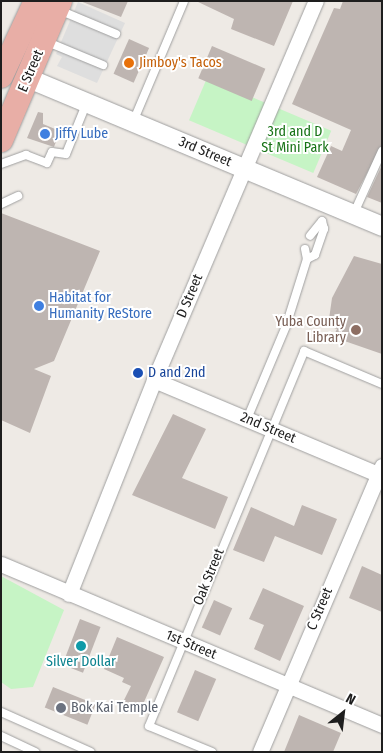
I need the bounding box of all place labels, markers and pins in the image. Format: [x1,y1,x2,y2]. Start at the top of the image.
place label: Jimboy's Tacos [139,55,222,71]
marker: Jimboy's Tacos [123,57,135,69]
place label: Jiffy Lube [55,126,108,142]
marker: Jiffy Lube [39,128,51,140]
place label: Habitat for Humanity ReStore [49,290,152,322]
marker: Habitat for Humanity ReStore [33,300,45,312]
place label: Yuba County Library [275,314,346,347]
marker: Yuba County Library [350,324,362,336]
place label: D and 2nd [148,365,206,381]
marker: D and 2nd [132,367,144,379]
marker: Silver Dollar [75,640,87,652]
place label: Silver Dollar [46,654,116,670]
place label: Bok Kai Temple [71,700,158,716]
marker: Bok Kai Temple [55,702,67,714]

